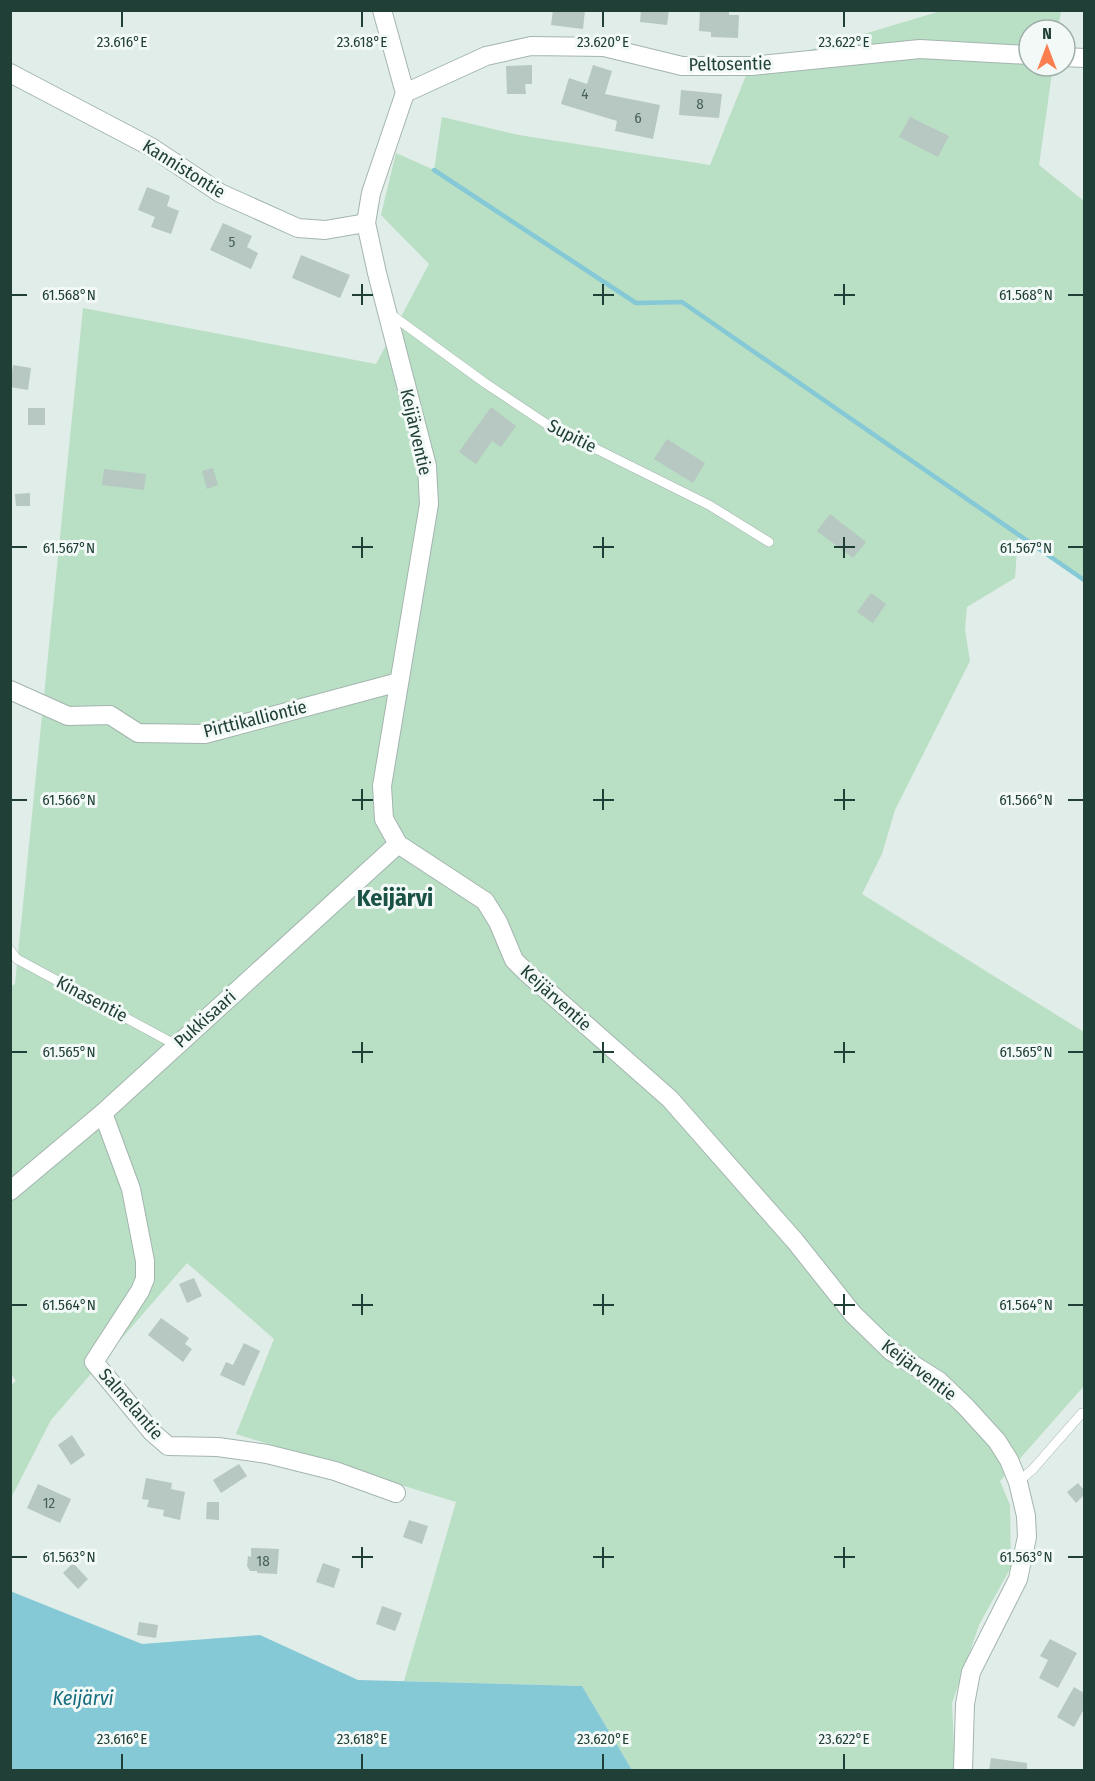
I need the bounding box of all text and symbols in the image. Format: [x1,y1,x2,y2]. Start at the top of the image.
north arrow [1017,18,1077,78]
text: N [1042,24,1052,43]
text: 23.616°E [97,33,147,51]
text: 23.618°E [337,33,387,51]
text: 23.620°E [577,33,629,51]
text: 23.622°E [819,33,870,51]
street label: Peltosentie [688,52,772,76]
house number: 4 [581,85,589,103]
house number: 8 [696,95,704,113]
house number: 6 [634,109,642,127]
street label: Kannistontie [139,135,229,203]
house number: 5 [229,233,236,251]
text: 61.568°N [42,286,96,304]
text: 61.568°N [999,286,1053,304]
street label: Keijärventie [395,387,437,477]
street label: Supitie [544,414,600,458]
text: 61.567°N [43,539,95,557]
text: 61.567°N [1000,539,1052,557]
street label: Pirttikalliontie [201,696,309,742]
text: 61.566°N [42,791,96,809]
text: 61.566°N [999,791,1053,809]
district label: Keijärvi [357,884,433,912]
street label: Keijärventie [516,960,596,1036]
street label: Kinasentie [53,971,132,1027]
street label: Pukkisaari [170,986,240,1052]
text: 61.565°N [42,1043,96,1061]
text: 61.565°N [999,1043,1053,1061]
text: 61.564°N [42,1296,96,1314]
text: 61.564°N [999,1296,1053,1314]
street label: Keijärventie [877,1335,961,1405]
street label: Salmelantie [94,1364,168,1444]
house number: 12 [43,1494,56,1512]
text: 61.563°N [42,1548,96,1566]
text: 61.563°N [999,1548,1053,1566]
house number: 18 [256,1552,270,1570]
water label: Keijärvi [52,1686,114,1710]
text: 23.616°E [97,1730,147,1748]
text: 23.618°E [337,1730,387,1748]
text: 23.620°E [577,1730,629,1748]
text: 23.622°E [819,1730,870,1748]

